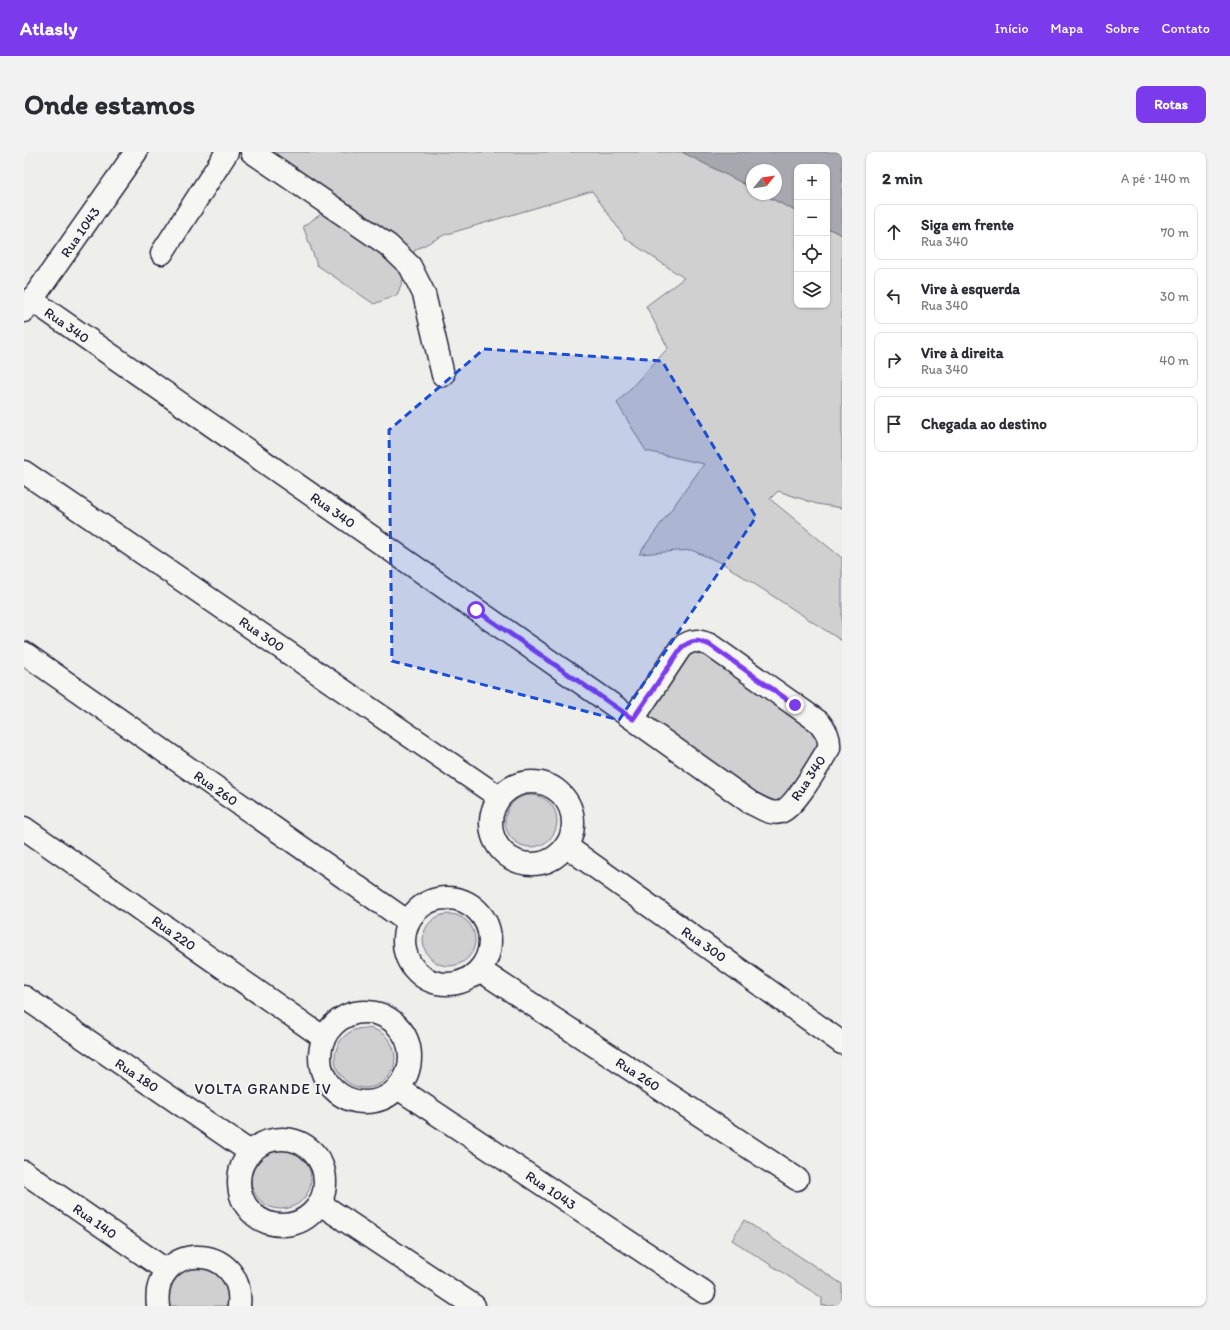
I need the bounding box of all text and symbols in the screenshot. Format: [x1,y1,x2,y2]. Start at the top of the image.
text: Atlasly [20,17,77,40]
text: Início [995,20,1029,37]
text: Mapa [1051,20,1083,37]
text: Sobre [1105,20,1139,37]
text: Contato [1161,20,1210,37]
button: Rotas [1136,86,1206,123]
text: Onde estamos [24,87,195,121]
north arrow [746,164,782,200]
map controls [794,164,830,308]
button: + [794,164,830,200]
text: 2 min [882,168,922,188]
text: A pé · 140 m [1121,171,1190,186]
button: − [794,200,830,236]
street label: Rua 1043 [57,204,104,261]
text: Siga em frente [921,216,1014,234]
icon: ahead [883,221,905,243]
text: 70 m [1161,225,1189,240]
text: Rua 340 [921,234,968,249]
button: locate [794,236,830,272]
button: layers [794,272,830,308]
text: Vire à esquerda [921,280,1020,298]
icon: left [883,285,905,307]
text: 30 m [1160,289,1189,304]
text: Rua 340 [921,298,968,313]
street label: Rua 340 [41,304,92,347]
text: Vire à direita [921,344,1004,362]
icon: right [883,349,905,371]
text: 40 m [1159,353,1189,368]
text: Rua 340 [921,362,968,377]
icon: arrive [883,413,905,435]
text: Chegada ao destino [921,415,1047,433]
street label: Rua 340 [307,489,358,532]
route start [467,601,485,619]
street label: Rua 300 [236,613,288,656]
route end [786,696,804,714]
street label: Rua 340 [787,752,830,804]
street label: Rua 260 [191,767,241,810]
street label: Rua 220 [149,912,199,955]
street label: Rua 300 [678,923,730,966]
street label: Rua 260 [612,1054,663,1095]
street label: Rua 180 [112,1055,162,1096]
district label: VOLTA GRANDE IV [195,1080,331,1098]
street label: Rua 1043 [522,1167,580,1214]
street label: Rua 140 [69,1200,120,1243]

